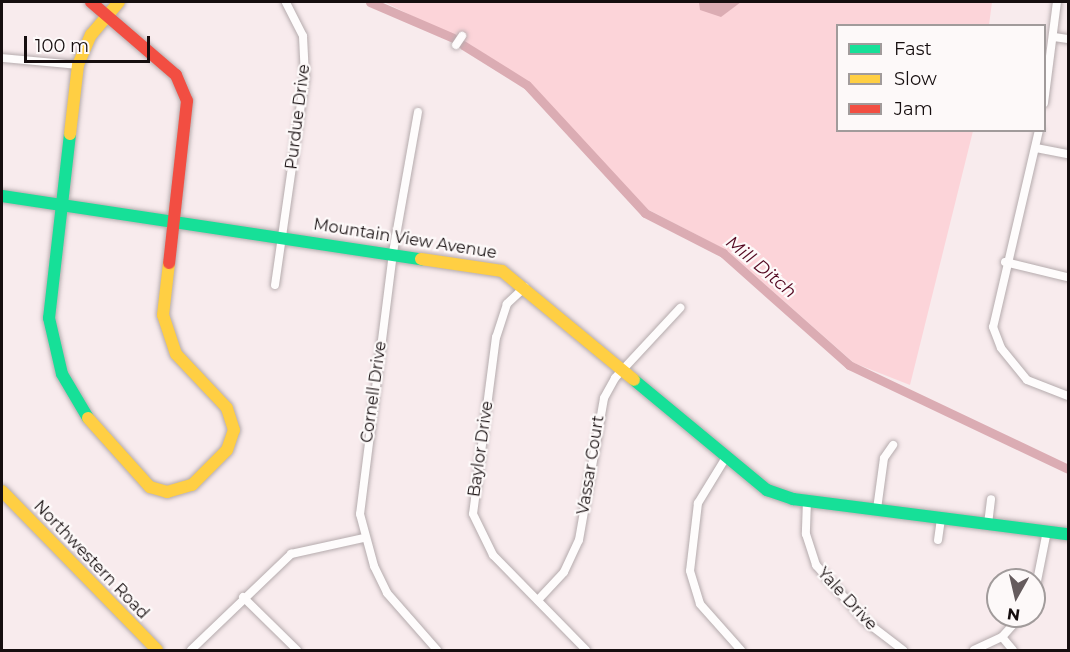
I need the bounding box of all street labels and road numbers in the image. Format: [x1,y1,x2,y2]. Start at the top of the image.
street label: Purdue Drive [282,63,314,171]
street label: Mountain View Avenue [312,215,498,263]
street label: Cornell Drive [357,340,391,444]
street label: Baylor Drive [465,400,497,498]
street label: Vassar Court [574,414,608,516]
street label: Northwestern Road [30,497,152,623]
street label: Yale Drive [813,564,881,634]

